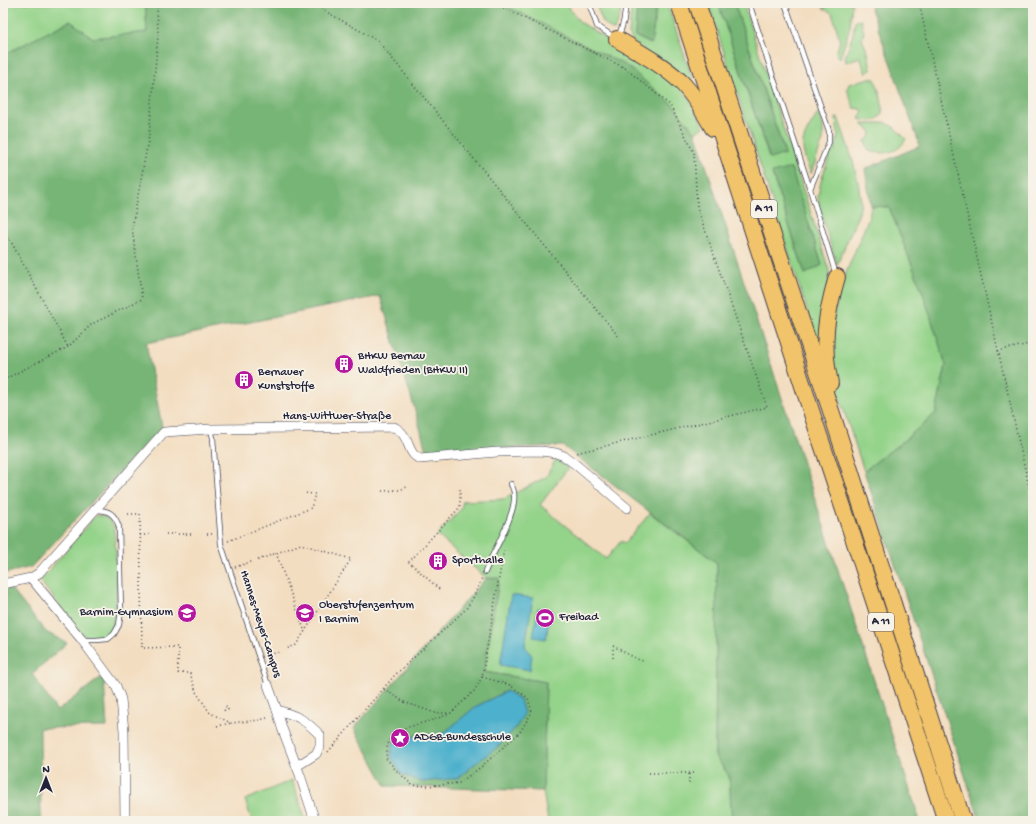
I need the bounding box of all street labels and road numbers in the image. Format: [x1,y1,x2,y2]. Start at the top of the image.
road number: A 11 [751,200,777,218]
street label: Hans-Wittwer-Straße [283,410,392,424]
street label: Hannes-Meyer-Campus [236,569,284,680]
road number: A 11 [868,613,894,631]

